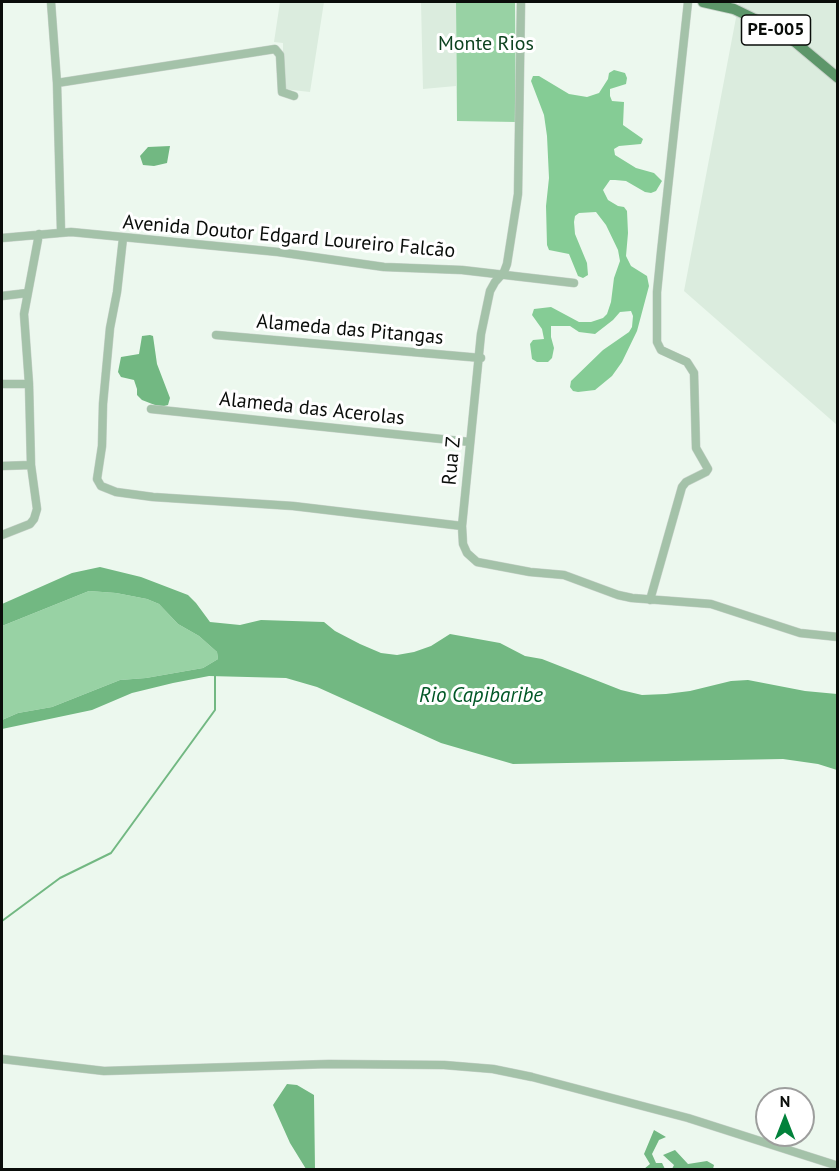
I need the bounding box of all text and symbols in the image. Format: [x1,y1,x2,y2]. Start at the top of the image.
road number: PE-005 [742,15,810,45]
park label: Monte Rios [438,32,534,56]
street label: Avenida Doutor Edgard Loureiro Falcão [122,211,456,263]
street label: Alameda das Pitangas [256,310,444,350]
street label: Alameda das Acerolas [218,387,406,431]
street label: Rua Z [438,436,466,486]
water label: Rio Capibaribe [419,683,543,709]
north arrow [755,1087,815,1147]
text: N [780,1091,790,1111]

